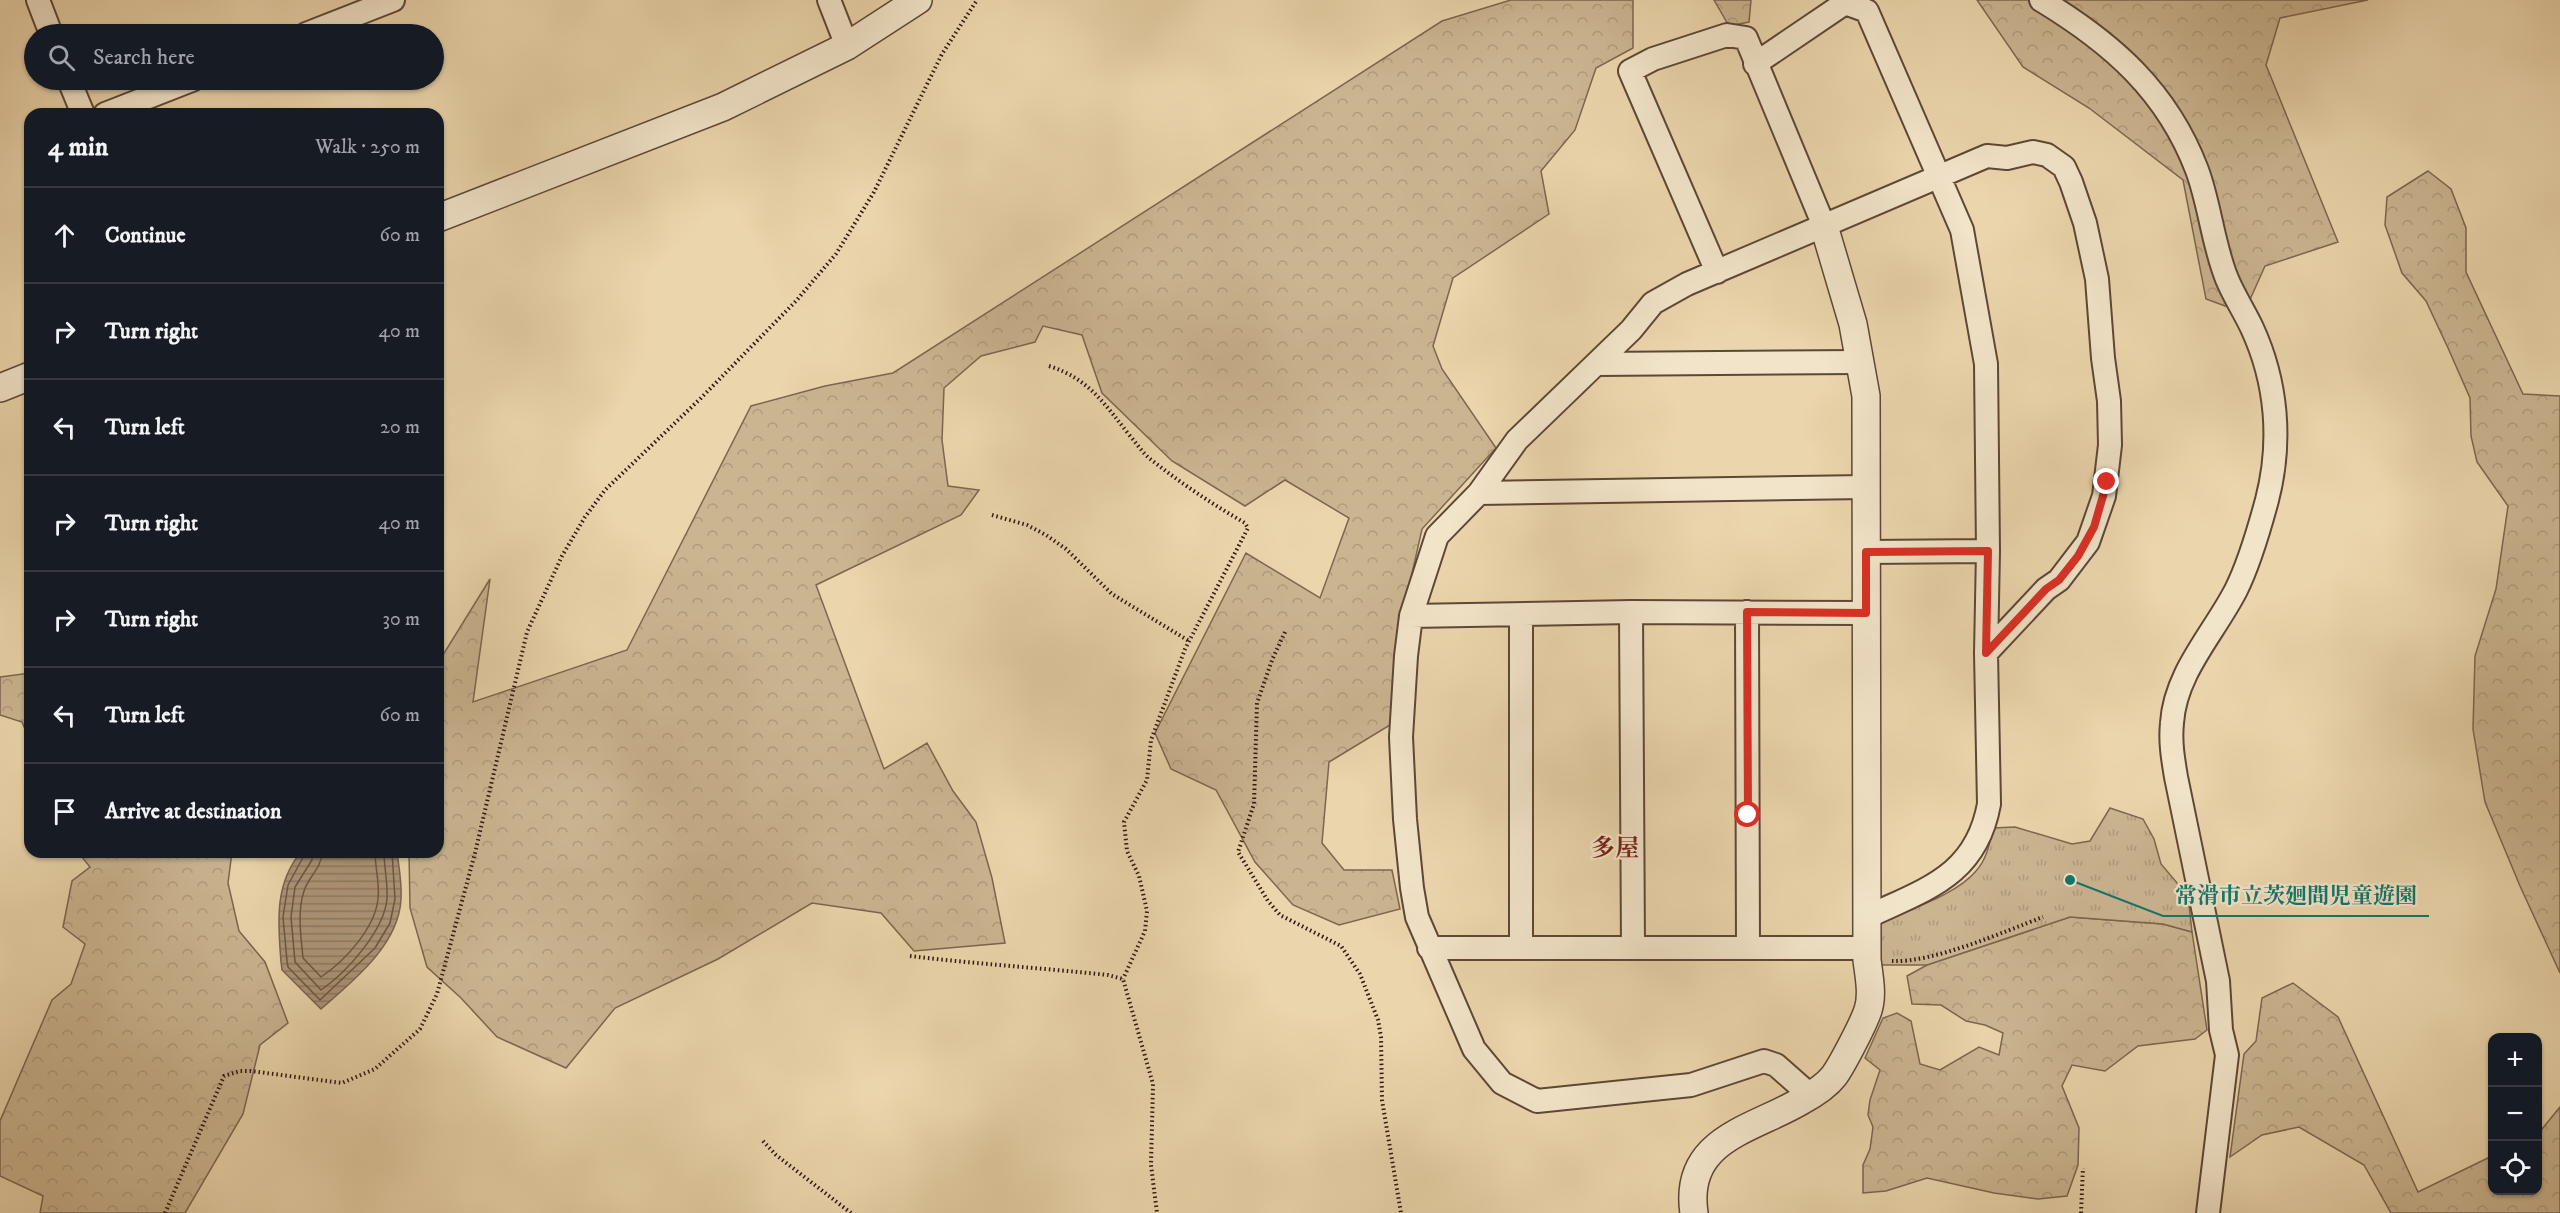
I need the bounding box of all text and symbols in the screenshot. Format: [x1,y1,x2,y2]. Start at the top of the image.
search box [24,24,444,90]
icon: search [45,41,78,74]
text: Search here [93,44,195,71]
text: 4 min [48,131,108,164]
text: Walk · 250 m [315,135,420,160]
icon: ahead [48,219,81,252]
text: Continue [105,222,186,249]
text: 60 m [380,223,420,248]
icon: right [48,315,81,348]
text: Turn right [105,318,198,345]
text: 40 m [378,319,420,344]
icon: left [48,411,81,444]
text: Turn left [105,414,185,441]
text: 20 m [380,415,420,440]
route end [2093,468,2119,494]
icon: right [48,507,81,540]
text: Turn right [105,510,198,537]
text: 40 m [378,511,420,536]
icon: right [48,603,81,636]
text: Turn right [105,606,198,633]
text: 30 m [382,607,420,632]
icon: left [48,699,81,732]
text: Turn left [105,702,185,729]
text: 60 m [380,703,420,728]
icon: arrive [48,795,81,828]
text: Arrive at destination [105,798,282,825]
route start [1734,801,1760,827]
district label: 多屋 [1591,834,1639,864]
callout: 常滑市立茨廻間児童遊園 [2163,876,2429,916]
text: 常滑市立茨廻間児童遊園 [2175,883,2417,910]
map controls [2488,1033,2542,1195]
button: + [2488,1033,2542,1087]
button: − [2488,1087,2542,1141]
button: locate [2488,1141,2542,1195]

